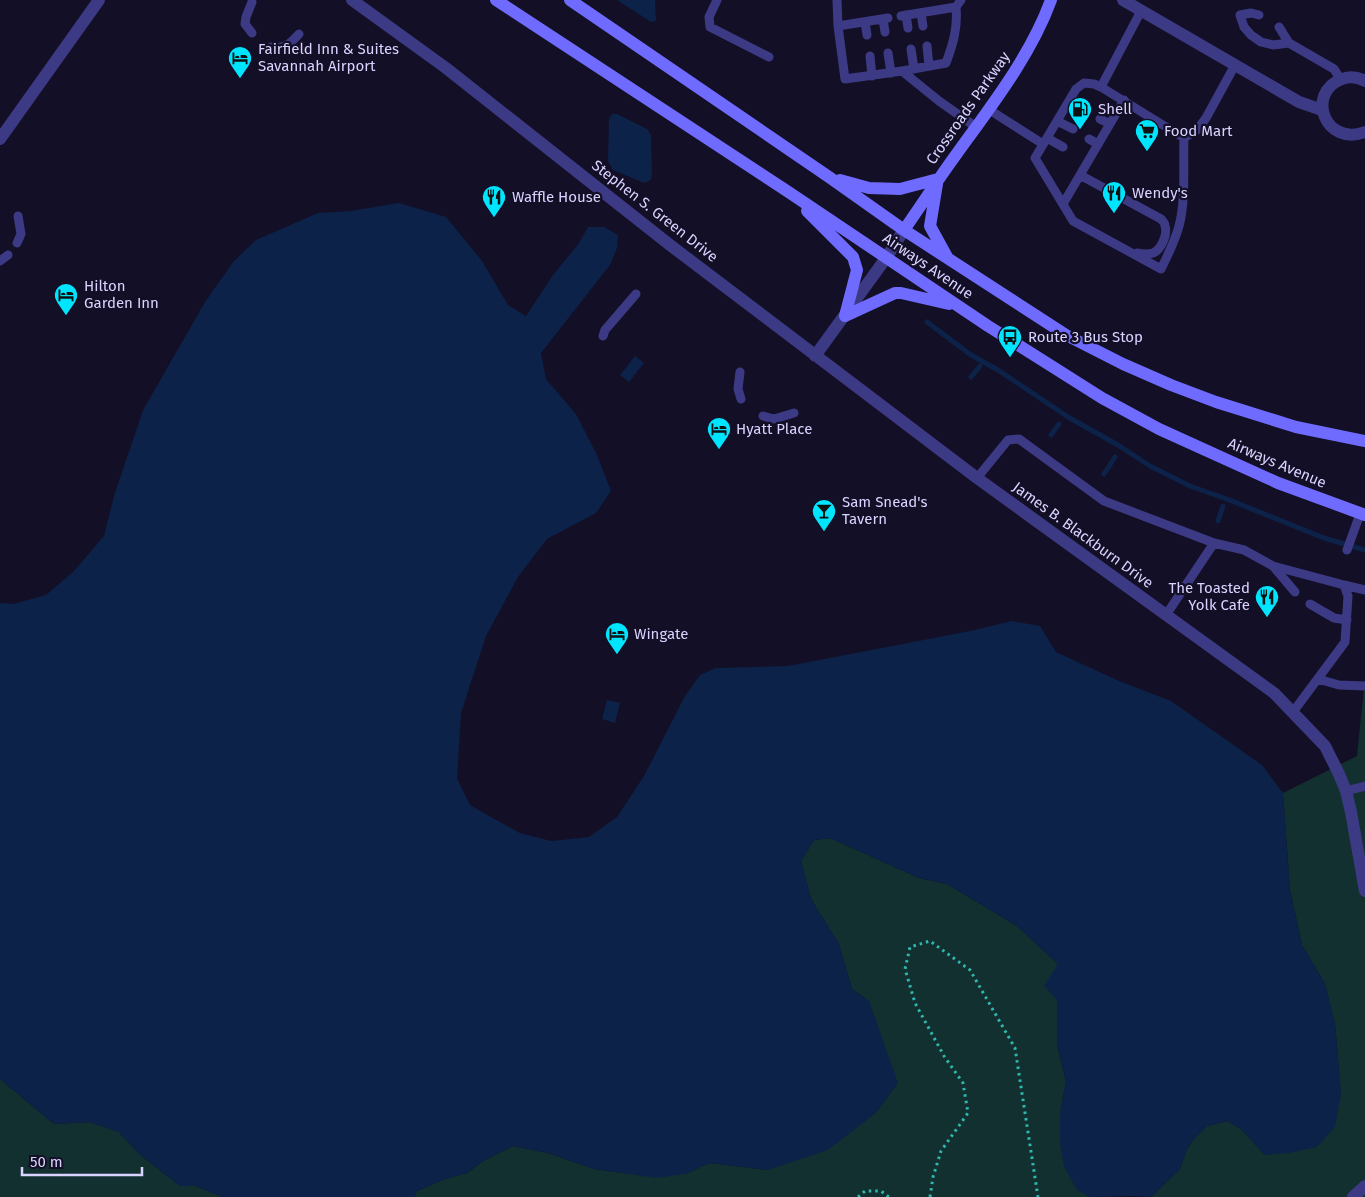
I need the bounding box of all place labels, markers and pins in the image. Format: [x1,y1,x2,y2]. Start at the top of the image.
place label: Fairfield Inn & Suites Savannah Airport [258,40,399,75]
hotel icon: Fairfield Inn & Suites Savannah Airport [227,45,253,79]
fuel station icon: Shell [1067,96,1093,130]
place label: Shell [1098,100,1133,118]
supermarket icon: Food Mart [1134,118,1160,152]
place label: Food Mart [1164,122,1233,140]
restaurant icon: Wendy's [1101,180,1127,214]
restaurant icon: Waffle House [481,184,507,218]
place label: Wendy's [1132,184,1188,202]
place label: Waffle House [512,188,601,206]
place label: Hilton Garden Inn [84,277,159,312]
hotel icon: Hilton Garden Inn [53,282,79,316]
bus stop icon: Route 3 Bus Stop [997,324,1023,358]
place label: Route 3 Bus Stop [1028,328,1143,346]
hotel icon: Hyatt Place [706,416,732,450]
place label: Hyatt Place [736,420,812,438]
place label: Sam Snead's Tavern [842,493,927,528]
bar icon: Sam Snead's Tavern [811,498,837,532]
place label: The Toasted Yolk Cafe [1168,579,1250,614]
restaurant icon: The Toasted Yolk Cafe [1254,584,1280,618]
hotel icon: Wingate [604,621,630,655]
place label: Wingate [634,625,688,643]

